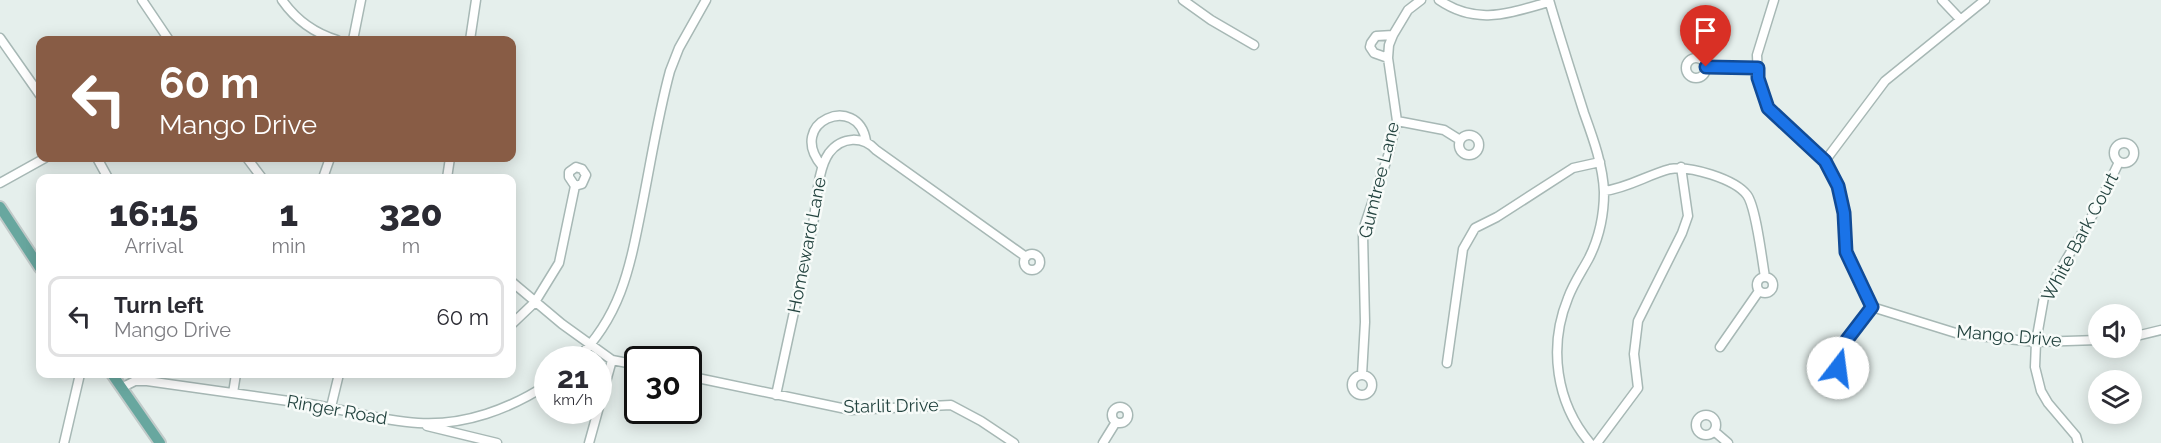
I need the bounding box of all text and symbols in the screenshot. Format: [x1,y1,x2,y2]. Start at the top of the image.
pin [1680,5,1731,67]
icon: arrive [1689,14,1722,47]
text: 60 m [159,59,259,108]
icon: left [60,60,138,138]
text: Mango Drive [159,109,317,140]
street label: Gumtree Lane [1354,119,1403,240]
street label: White Bark Court [2037,169,2122,305]
street label: Homeward Lane [783,175,830,315]
text: 16:15 [109,192,198,234]
text: 1 [279,192,298,234]
text: 320 [379,192,443,234]
text: Arrival [124,234,183,258]
text: min [272,234,306,258]
text: m [402,234,420,258]
text: Turn left [114,292,204,318]
icon: left [63,300,96,333]
text: 60 m [436,304,489,330]
map controls [2088,304,2142,424]
button: sound [2088,304,2142,358]
text: Mango Drive [114,318,231,342]
street label: Mango Drive [1956,320,2063,351]
position arrow [1806,336,1870,400]
speed limit sign: 30 [624,346,702,424]
text: 21 [557,360,589,395]
button: layers [2088,370,2142,424]
street label: Ringer Road [285,390,389,429]
text: km/h [553,391,593,409]
street label: Starlit Drive [843,394,939,417]

